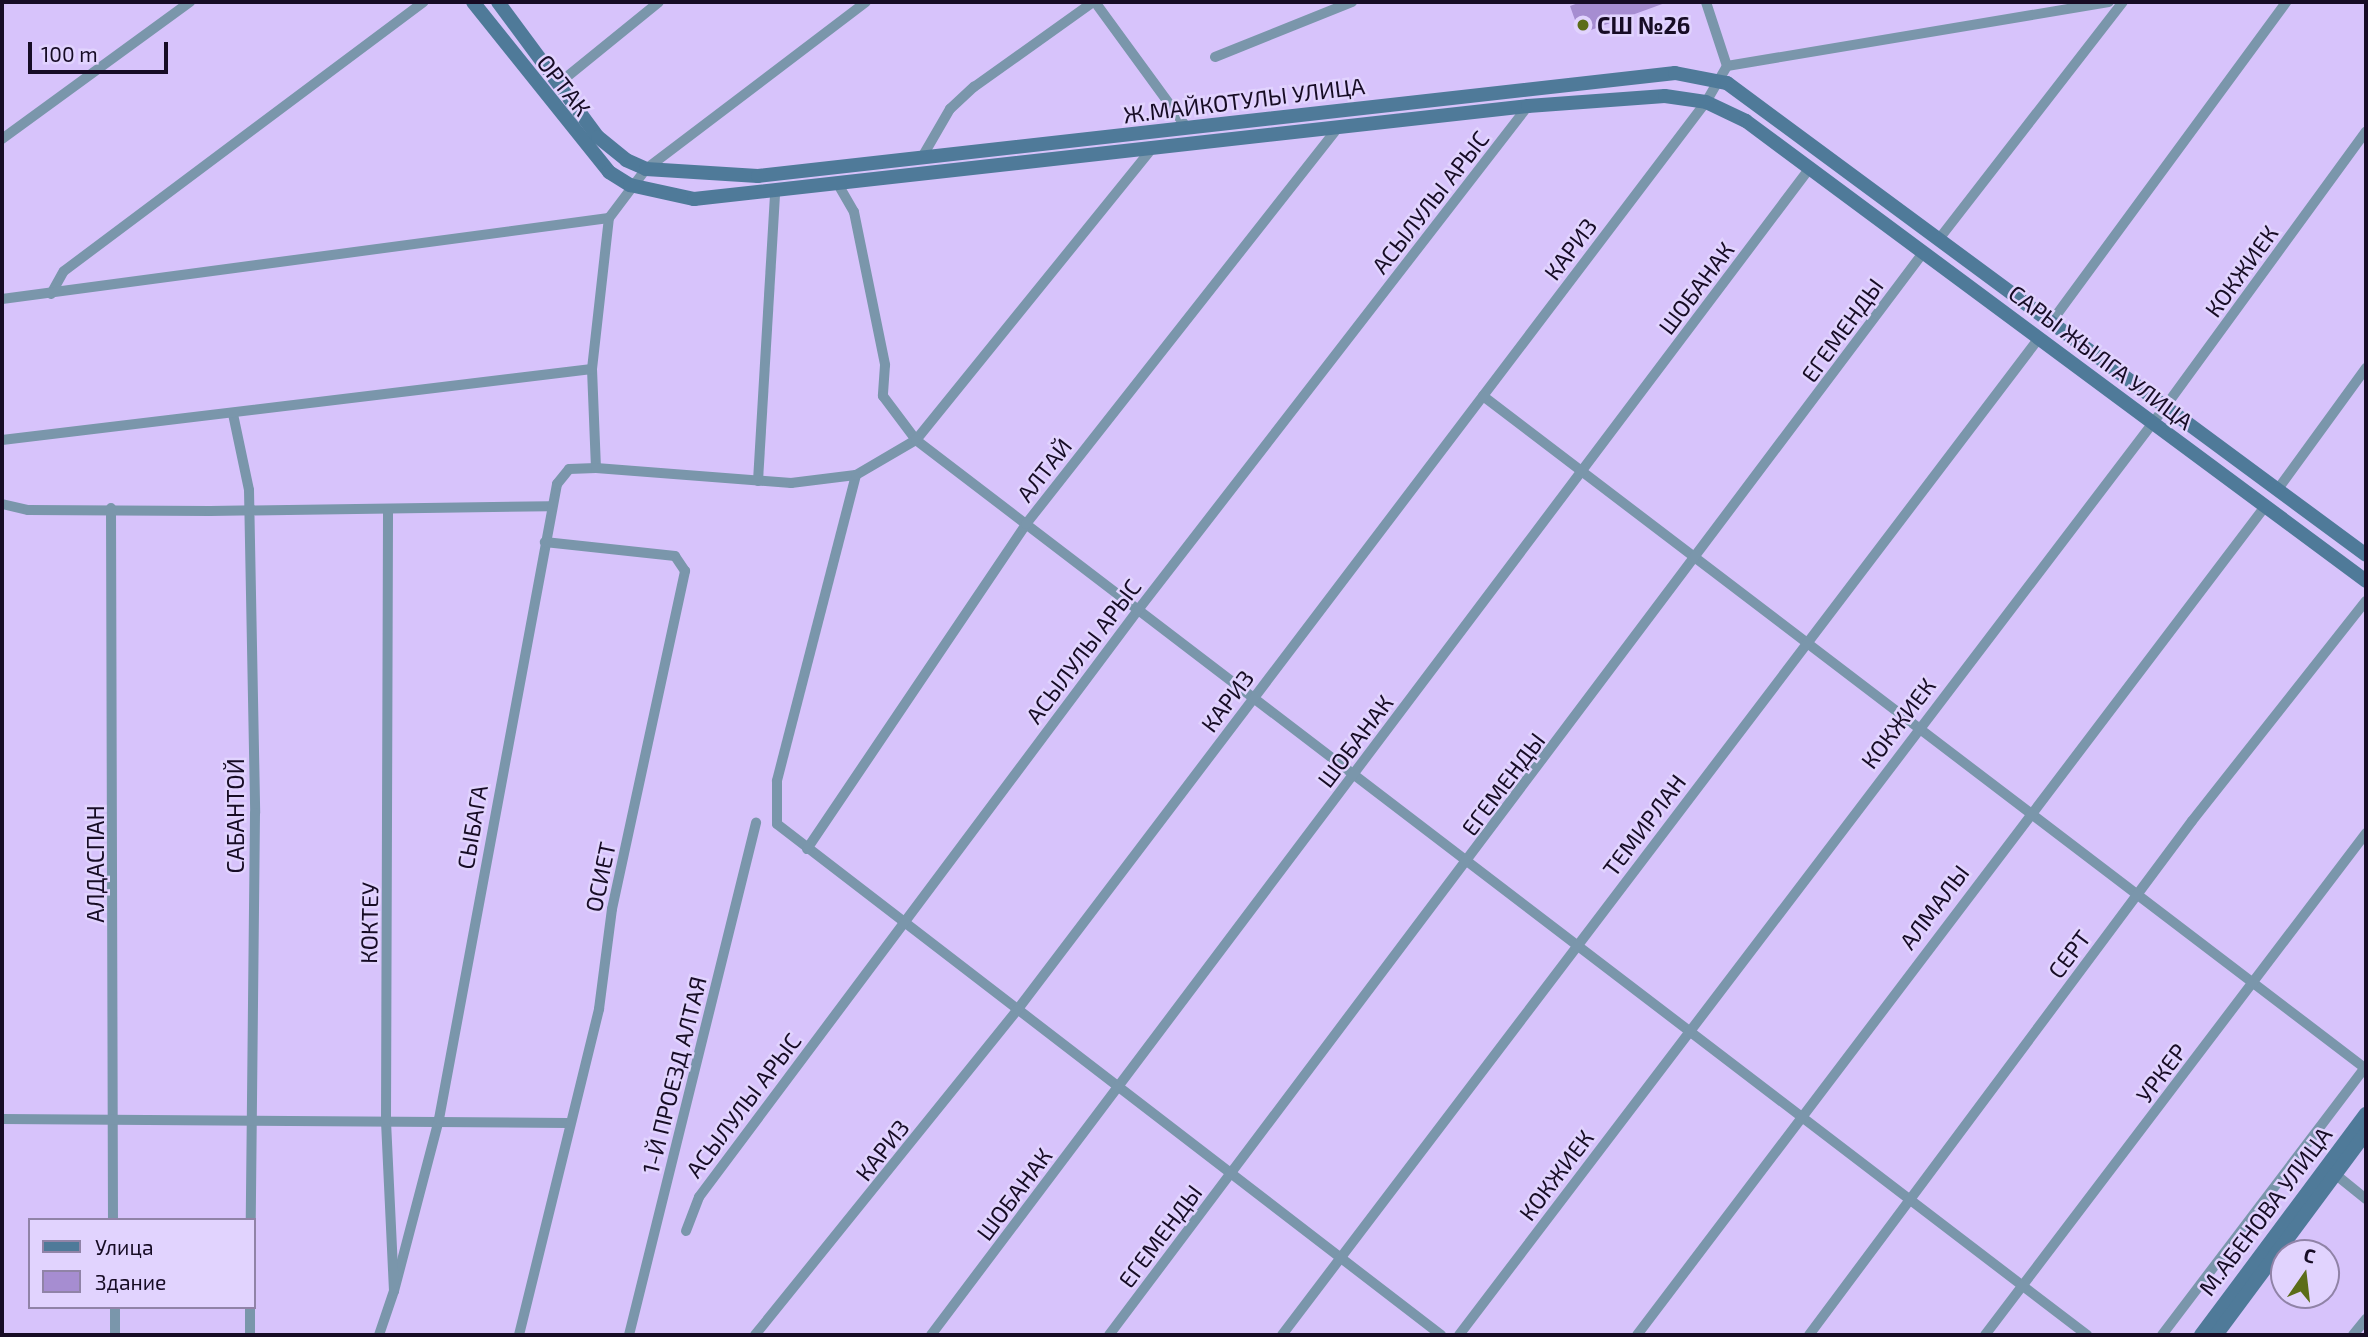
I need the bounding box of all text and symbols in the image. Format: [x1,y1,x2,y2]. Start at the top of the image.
place label: СШ №26 [1597,11,1690,39]
marker: СШ №26 [1575,17,1591,33]
scale bar [32,28,172,72]
text: 100 m [41,41,98,66]
street label: ОРТАК [531,49,597,121]
street label: Ж.МАЙКОТУЛЫ УЛИЦА [1122,71,1366,129]
street label: АСЫЛУЛЫ АРЫС [1366,125,1494,279]
street label: КАРИЗ [1538,213,1602,285]
street label: КОКЖИЕК [2199,220,2283,322]
street label: ШОБАНАК [1652,236,1740,340]
street label: ЕГЕМЕНДЫ [1795,273,1889,387]
street label: САРЫ ЖЫЛГА УЛИЦА [2003,279,2199,435]
street label: АЛТАЙ [1011,433,1077,507]
street label: АСЫЛУЛЫ АРЫС [1020,573,1146,729]
street label: КАРИЗ [1195,665,1259,737]
street label: КОКЖИЕК [1855,672,1941,774]
street label: ШОБАНАК [1311,689,1399,793]
street label: ЕГЕМЕНДЫ [1455,727,1551,841]
street label: САБАНТОЙ [221,758,249,874]
street label: ТЕМИРЛАН [1597,769,1691,881]
street label: СЫБАГА [451,783,493,871]
street label: АЛДАСПАН [81,805,109,923]
street label: ОСИЕТ [579,840,621,914]
street label: АЛМАЛЫ [1893,859,1975,955]
street label: КОКТЕУ [354,882,384,964]
street label: СЕРТ [2042,925,2096,983]
street label: 1-Й ПРОЕЗД АЛТАЯ [636,973,712,1177]
street label: АСЫЛУЛЫ АРЫС [680,1027,806,1183]
street label: УРКЕР [2130,1038,2192,1108]
street label: КАРИЗ [850,1114,914,1186]
street label: М.АБЕНОВА УЛИЦА [2193,1121,2337,1301]
street label: КОКЖИЕК [1513,1124,1599,1226]
street label: ШОБАНАК [970,1142,1058,1246]
street label: ЕГЕМЕНДЫ [1112,1179,1208,1293]
legend [28,1218,256,1309]
text: Улица [95,1234,154,1259]
north arrow [2270,1239,2340,1309]
text: С [2302,1243,2318,1268]
text: Здание [95,1269,166,1294]

